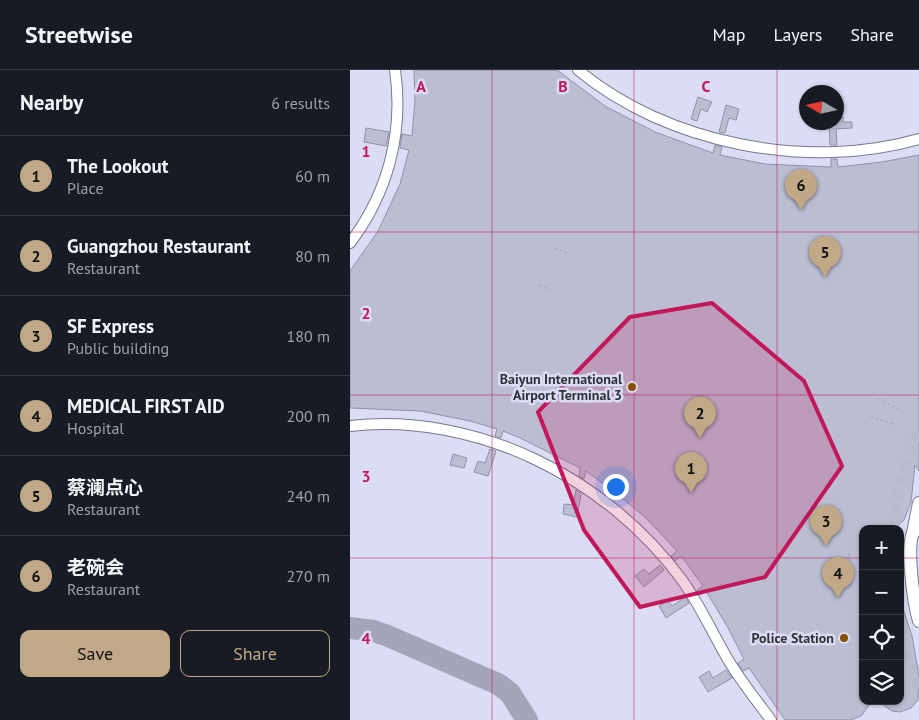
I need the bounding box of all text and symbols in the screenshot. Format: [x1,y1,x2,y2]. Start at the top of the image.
text: Streetwise [25,19,133,50]
text: Map [713,23,745,46]
text: Layers [773,23,822,46]
text: Share [850,23,894,46]
text: A [416,76,426,96]
text: B [558,76,568,96]
text: C [702,76,711,96]
north arrow [799,85,844,130]
text: Nearby [20,89,83,116]
text: 6 results [271,93,330,113]
text: 1 [361,141,371,161]
text: The Lookout [67,154,168,178]
text: 1 [31,166,41,186]
text: 60 m [295,166,330,186]
pin: 6 [785,169,817,210]
text: Place [67,178,104,198]
text: Guangzhou Restaurant [67,234,251,258]
pin: 5 [809,236,841,277]
text: 2 [31,246,41,266]
text: 80 m [295,246,330,266]
text: Restaurant [67,258,140,278]
text: 2 [361,303,371,323]
text: SF Express [67,314,154,338]
text: 3 [31,326,41,346]
text: 180 m [287,326,330,346]
text: Public building [67,338,169,358]
place label: Baiyun International Airport Terminal 3 [500,370,623,404]
marker: Baiyun International Airport Terminal 3 [626,381,638,393]
text: MEDICAL FIRST AID [67,394,225,418]
pin: 2 [684,397,716,438]
text: 4 [31,406,41,426]
text: 200 m [287,406,330,426]
text: Hospital [67,418,124,438]
pin: 1 [675,452,707,493]
text: 3 [361,466,371,486]
your location [603,474,629,500]
text: 蔡澜点心 [67,475,143,499]
text: 5 [31,486,41,506]
text: 240 m [287,486,330,506]
text: Restaurant [67,499,140,519]
pin: 3 [810,505,842,546]
map controls [859,525,904,705]
button: + [859,525,904,570]
text: 老碗会 [67,555,124,579]
pin: 4 [822,557,854,598]
text: 6 [31,566,41,586]
text: 270 m [287,566,330,586]
button: − [859,570,904,615]
text: Restaurant [67,579,140,599]
button: locate [859,615,904,660]
text: 4 [361,628,371,648]
place label: Police Station [752,629,834,647]
button: Save [20,630,170,677]
button: Share [180,630,330,677]
marker: Police Station [838,632,850,644]
button: layers [859,660,904,705]

